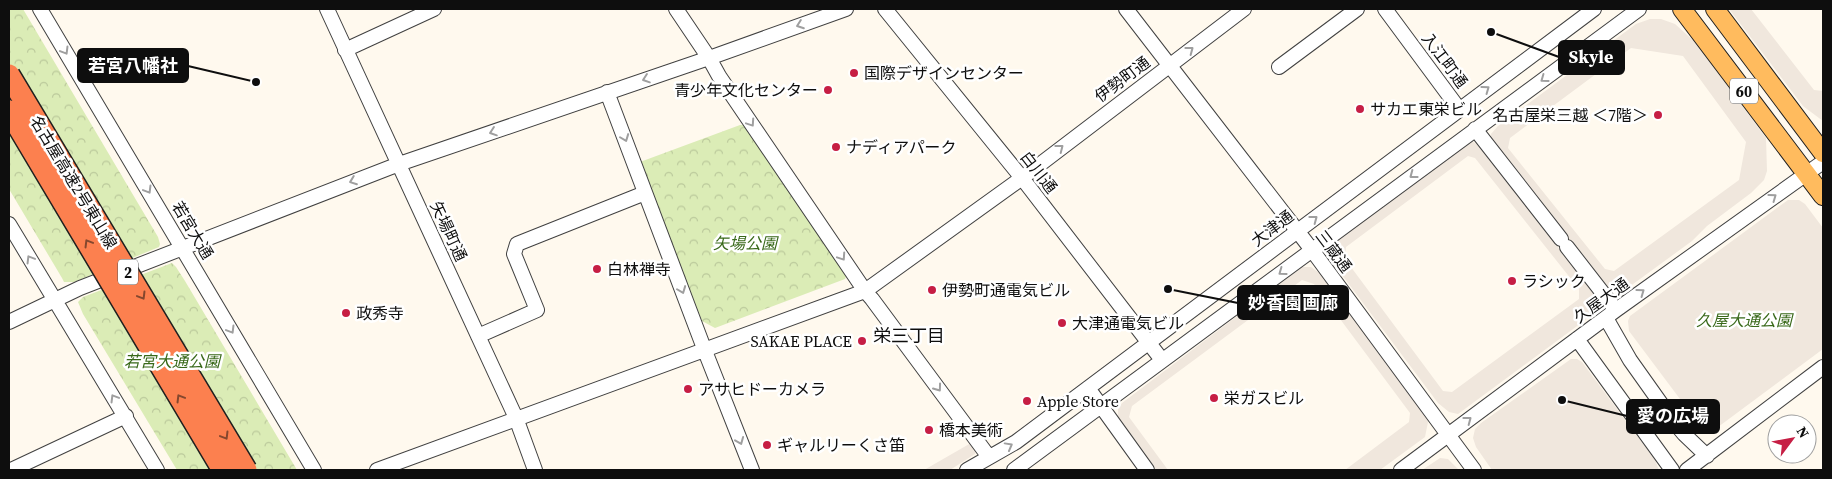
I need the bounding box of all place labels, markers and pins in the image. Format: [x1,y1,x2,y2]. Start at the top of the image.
callout: Skyle [1559,41,1624,74]
callout: 若宮八幡社 [78,49,188,82]
place label: 国際デザインセンター [864,62,1024,84]
marker: 国際デザインセンター [848,67,860,79]
place label: 青少年文化センター [674,79,818,101]
marker: 青少年文化センター [822,84,834,96]
place label: サカエ東栄ビル [1370,98,1482,120]
marker: サカエ東栄ビル [1354,103,1366,115]
place label: 名古屋栄三越 ＜7階＞ [1492,104,1648,126]
marker: 名古屋栄三越 ＜7階＞ [1652,109,1664,121]
place label: ナディアパーク [846,136,957,158]
marker: ナディアパーク [830,141,842,153]
place label: 白林禅寺 [607,258,671,280]
marker: 白林禅寺 [591,263,603,275]
place label: ラシック [1522,270,1586,292]
marker: ラシック [1506,275,1518,287]
place label: 伊勢町通電気ビル [942,279,1070,301]
marker: 伊勢町通電気ビル [926,284,938,296]
callout: 妙香園画廊 [1238,286,1348,319]
place label: 政秀寺 [356,302,404,324]
marker: 政秀寺 [340,307,352,319]
place label: 大津通電気ビル [1072,312,1184,334]
marker: 大津通電気ビル [1056,317,1068,329]
place label: SAKAE PLACE [750,330,852,352]
marker: SAKAE PLACE [856,335,868,347]
place label: アサヒドーカメラ [698,378,826,400]
marker: アサヒドーカメラ [682,383,694,395]
place label: 栄ガスビル [1224,387,1304,409]
place label: Apple Store [1037,390,1119,412]
marker: 栄ガスビル [1208,392,1220,404]
marker: Apple Store [1021,395,1033,407]
callout: 愛の広場 [1627,400,1719,433]
place label: 橋本美術 [939,419,1003,441]
marker: 橋本美術 [923,424,935,436]
place label: ギャルリーくさ笛 [777,434,905,456]
marker: ギャルリーくさ笛 [761,439,773,451]

